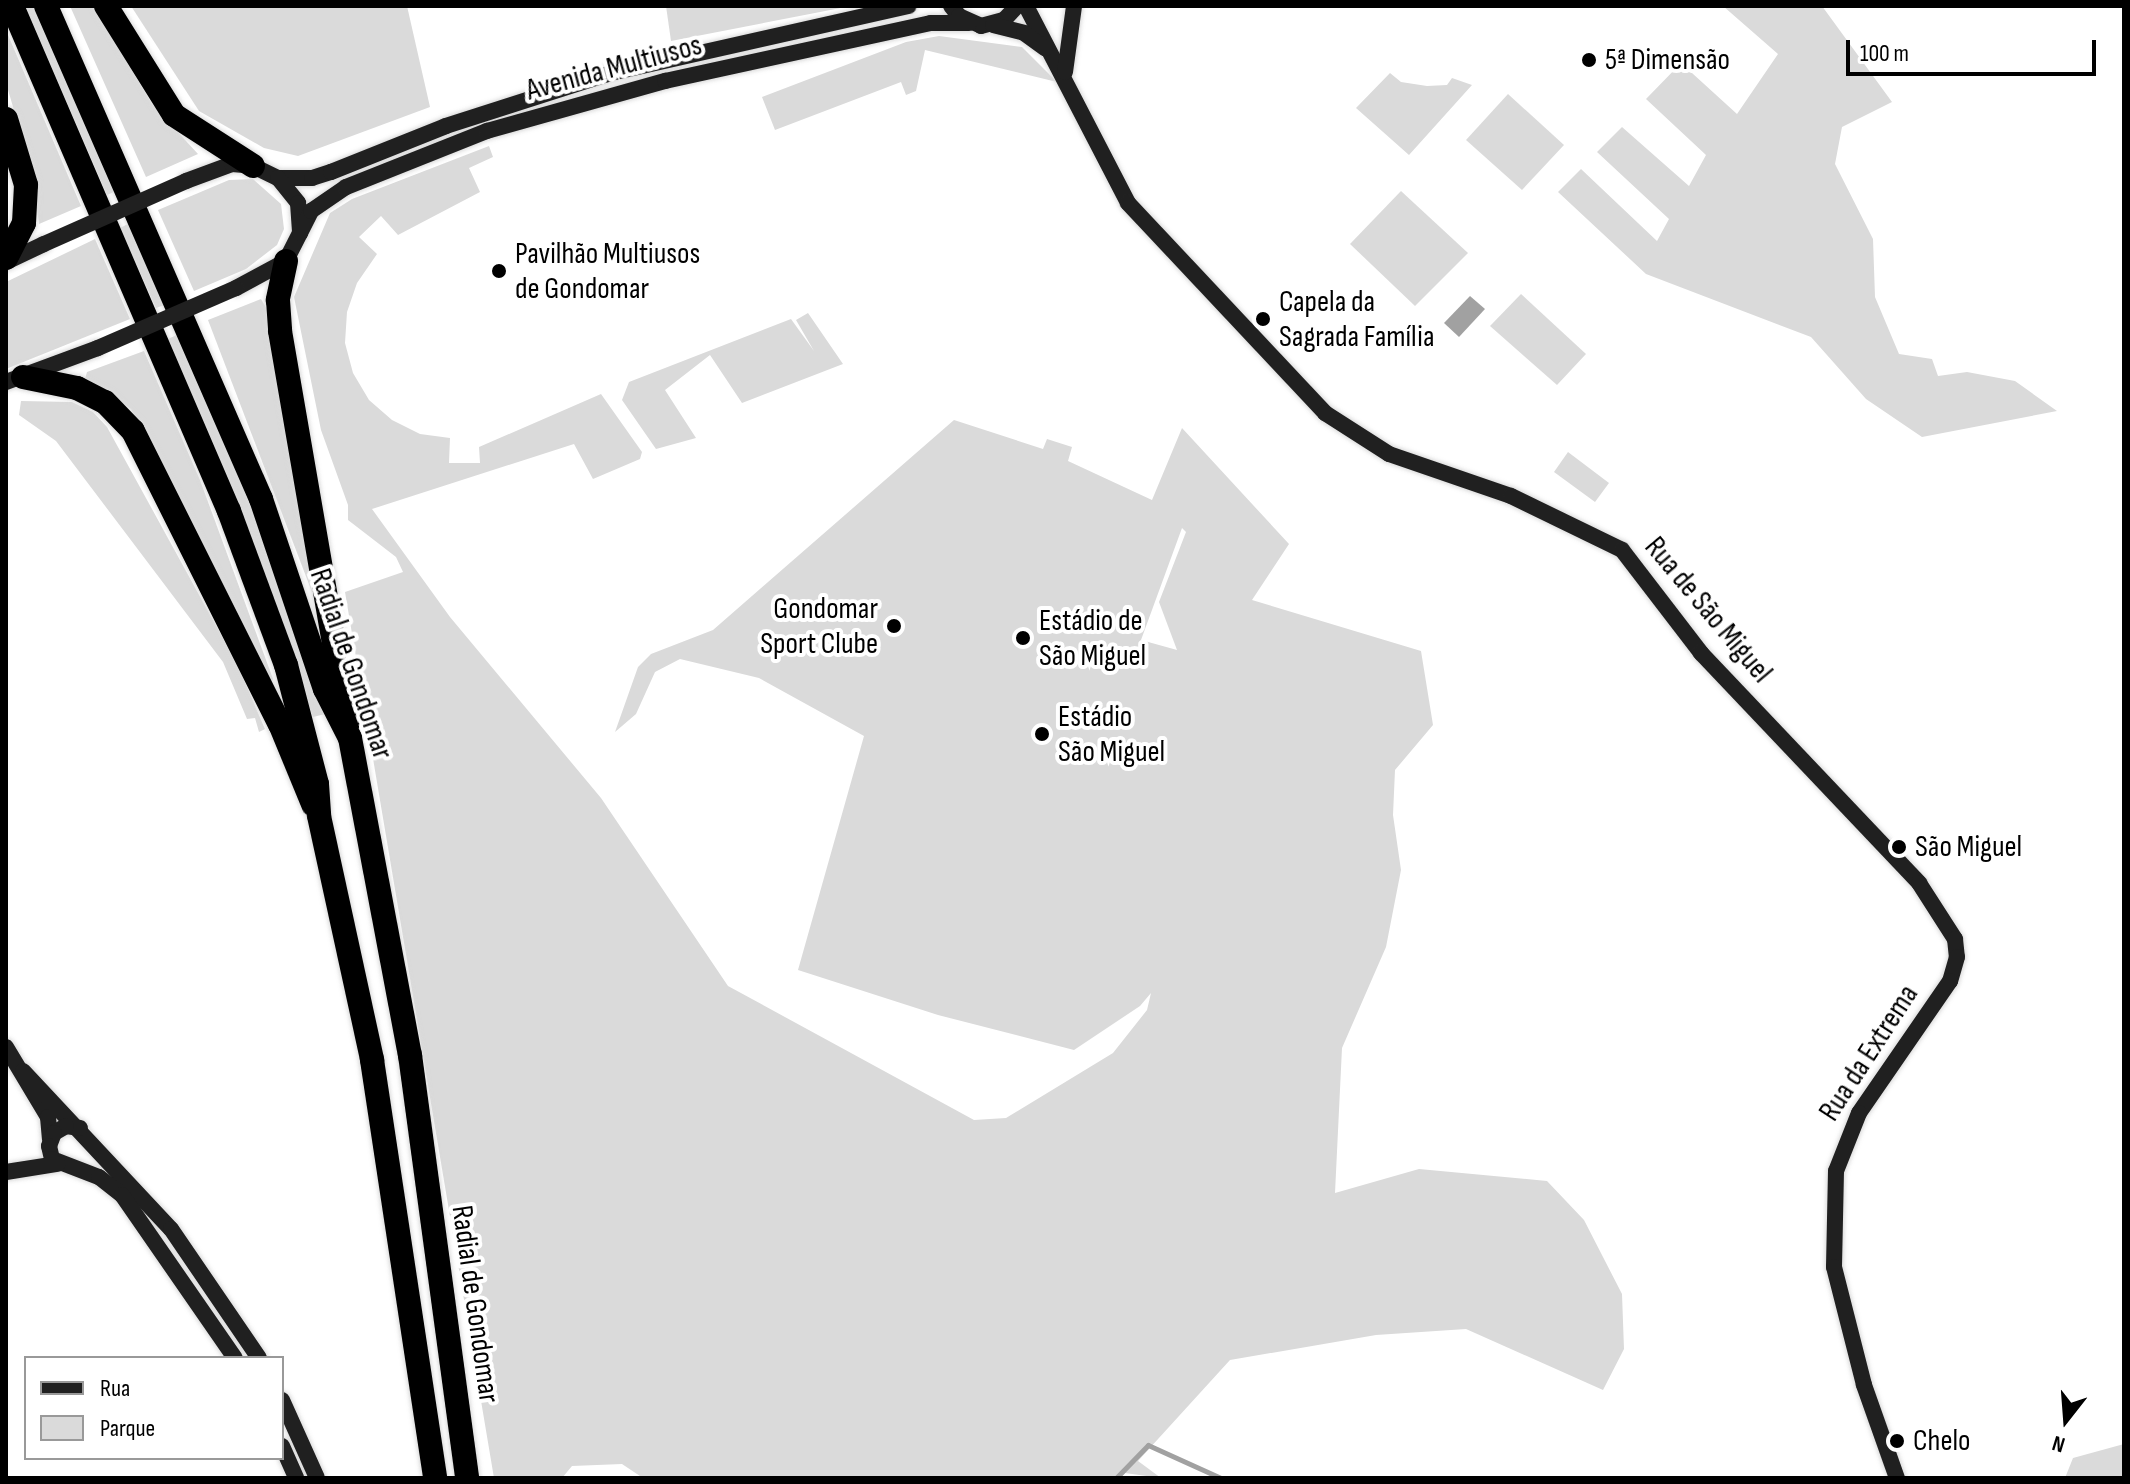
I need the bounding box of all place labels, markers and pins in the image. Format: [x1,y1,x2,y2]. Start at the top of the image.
place label: 5ª Dimensão [1605,42,1730,78]
marker: 5ª Dimensão [1580,51,1598,69]
place label: Pavilhão Multiusos de Gondomar [515,236,700,306]
marker: Pavilhão Multiusos de Gondomar [490,262,508,280]
place label: Capela da Sagrada Família [1279,284,1434,354]
marker: Capela da Sagrada Família [1254,310,1272,328]
place label: Gondomar Sport Clube [760,591,878,662]
place label: Estádio de São Miguel [1039,603,1146,674]
marker: Gondomar Sport Clube [885,617,903,635]
marker: Estádio de São Miguel [1014,629,1032,647]
place label: Estádio São Miguel [1058,699,1165,770]
marker: Estádio São Miguel [1033,725,1051,743]
place label: São Miguel [1915,829,2022,865]
marker: São Miguel [1890,838,1908,856]
place label: Chelo [1913,1423,1970,1459]
marker: Chelo [1888,1432,1906,1450]

